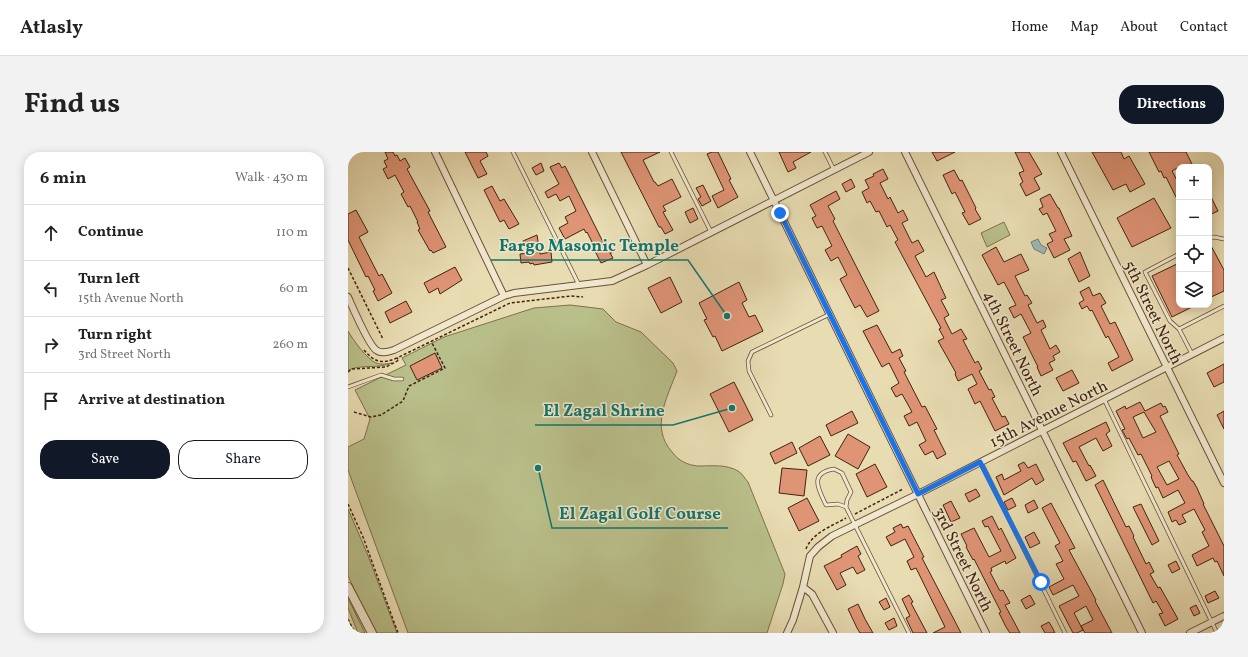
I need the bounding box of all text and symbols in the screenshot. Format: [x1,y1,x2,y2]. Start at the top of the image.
text: Atlasly [20,15,83,41]
text: Home [1011,18,1048,37]
text: Map [1070,18,1098,37]
text: About [1120,18,1158,37]
text: Contact [1180,18,1228,37]
text: Find us [24,85,120,124]
button: Directions [1119,85,1224,124]
map controls [1176,164,1212,308]
button: + [1176,164,1212,200]
text: 6 min [40,167,86,190]
text: Walk · 430 m [235,169,308,187]
button: − [1176,200,1212,236]
route end [771,204,789,222]
icon: ahead [40,222,62,244]
text: Continue [78,222,143,243]
text: 110 m [276,224,308,242]
callout: Fargo Masonic Temple [491,231,688,260]
text: Fargo Masonic Temple [499,235,679,258]
button: locate [1176,236,1212,272]
street label: 5th Street North [1117,257,1187,369]
text: Turn left [78,269,140,290]
button: layers [1176,272,1212,308]
icon: left [40,278,62,300]
text: 60 m [280,280,308,298]
street label: 4th Street North [977,287,1047,401]
text: 15th Avenue North [78,290,184,308]
text: Turn right [78,325,152,346]
icon: right [40,334,62,356]
text: 260 m [273,336,308,354]
text: 3rd Street North [78,346,171,364]
street label: 15th Avenue North [986,375,1112,454]
icon: arrive [40,390,62,412]
text: Arrive at destination [78,390,225,411]
callout: El Zagal Shrine [535,396,673,425]
text: El Zagal Shrine [543,400,665,423]
button: Save [40,440,170,479]
button: Share [178,440,308,479]
callout: El Zagal Golf Course [552,499,728,528]
text: El Zagal Golf Course [559,503,721,526]
street label: 3rd Street North [927,504,997,616]
route start [1032,573,1050,591]

